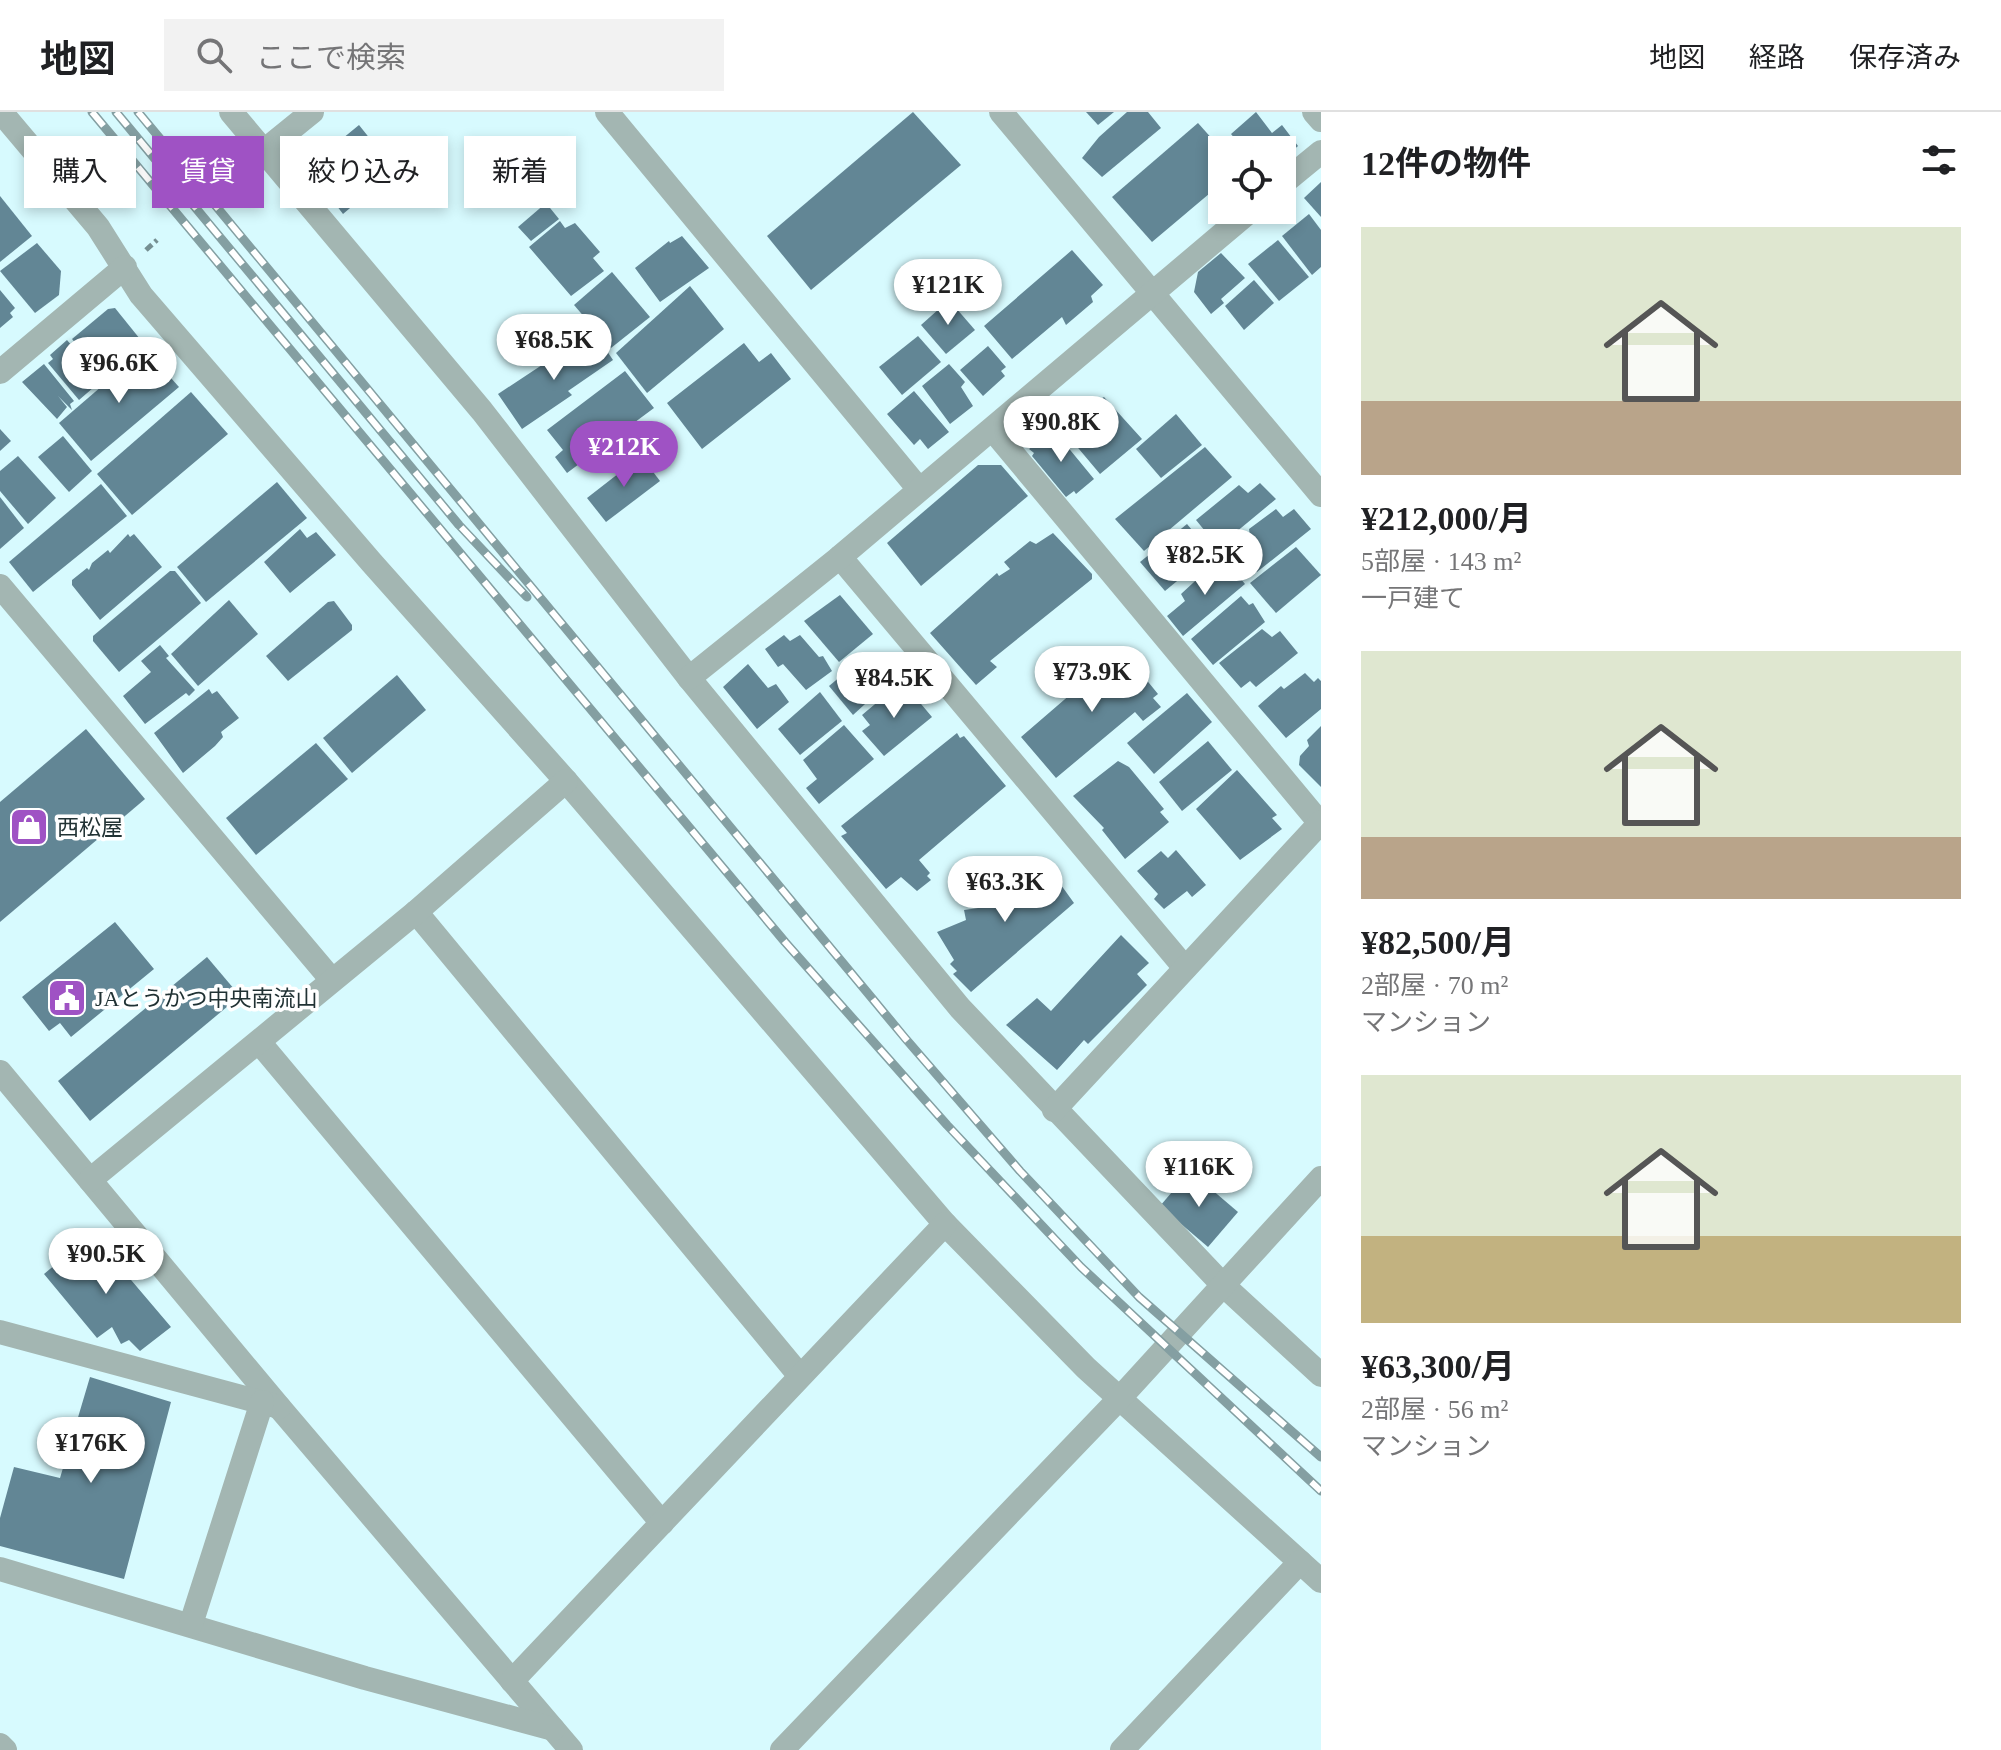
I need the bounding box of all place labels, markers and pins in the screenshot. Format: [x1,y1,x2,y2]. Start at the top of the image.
pin: ¥121K [892,259,1004,327]
pin: ¥68.5K [489,314,619,382]
pin: ¥96.6K [54,337,184,405]
pin: ¥90.8K [996,396,1126,464]
pin: ¥212K [568,421,680,489]
pin: ¥82.5K [1140,529,1270,597]
pin: ¥73.9K [1027,646,1157,714]
pin: ¥84.5K [829,652,959,720]
shop icon: 西松屋 [8,806,50,848]
place label: 西松屋 [57,815,123,840]
pin: ¥63.3K [940,856,1070,924]
public building icon: JAとうかつ中央南流山 [46,977,88,1019]
place label: JAとうかつ中央南流山 [95,986,317,1011]
pin: ¥116K [1143,1141,1255,1209]
pin: ¥90.5K [41,1228,171,1296]
pin: ¥176K [35,1417,147,1485]

